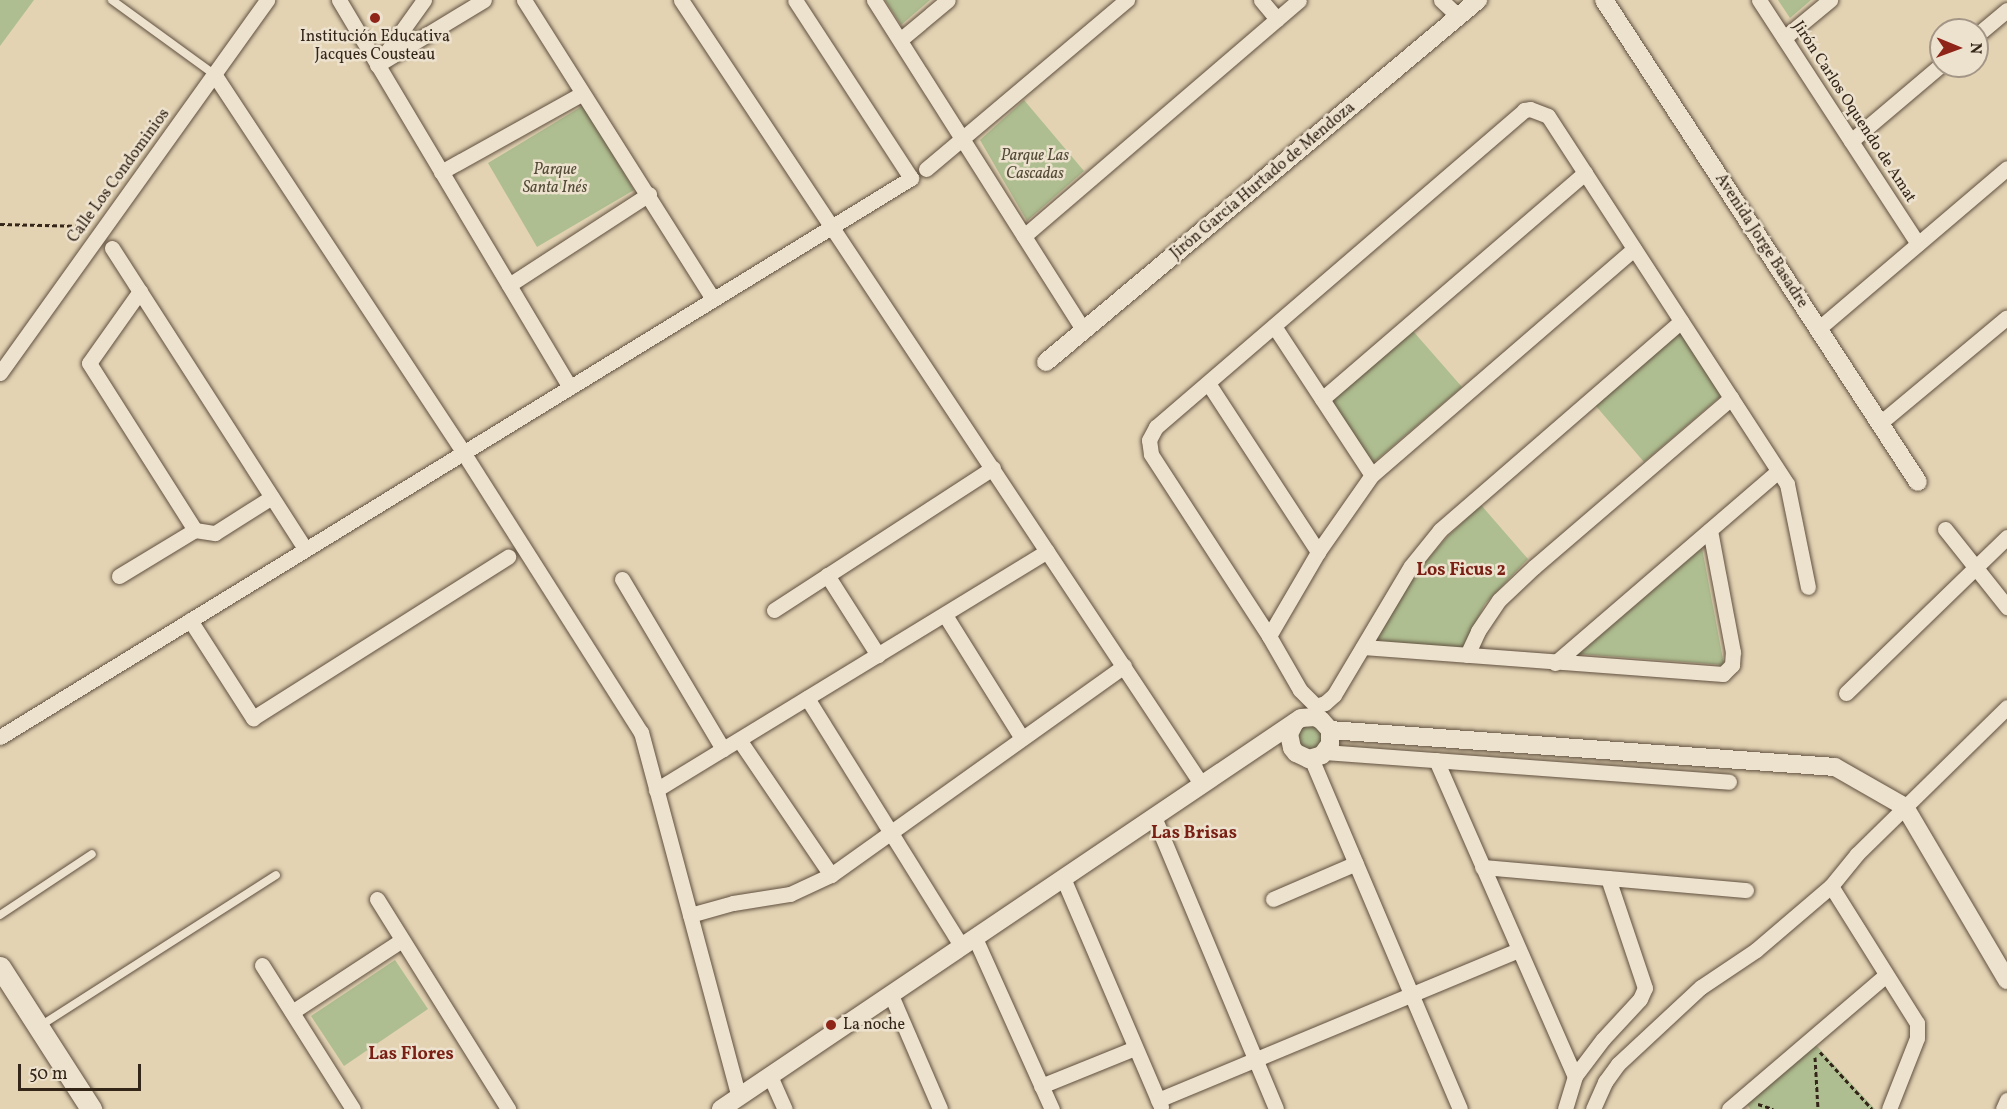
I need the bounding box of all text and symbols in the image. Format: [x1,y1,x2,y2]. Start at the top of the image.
marker: Institución Educativa Jacques Cousteau [368,11,382,25]
street label: Jirón Carlos Oquendo de Amat [1788,18,1920,206]
north arrow [1929,18,1989,78]
place label: Institución Educativa Jacques Cousteau [300,27,450,65]
text: N [1964,42,1986,54]
street label: Jirón García Hurtado de Mendoza [1167,98,1359,264]
street label: Calle Los Condominios [64,105,174,247]
park label: Parque Las Cascadas [1001,146,1069,184]
park label: Parque Santa Inés [523,160,587,198]
street label: Avenida Jorge Basadre [1710,170,1812,312]
district label: Los Ficus 2 [1416,560,1506,582]
district label: Las Brisas [1151,823,1237,845]
place label: La noche [843,1015,905,1035]
marker: La noche [824,1018,838,1032]
district label: Las Flores [368,1044,454,1066]
scale bar [21,1052,144,1090]
text: 50 m [29,1062,68,1087]

